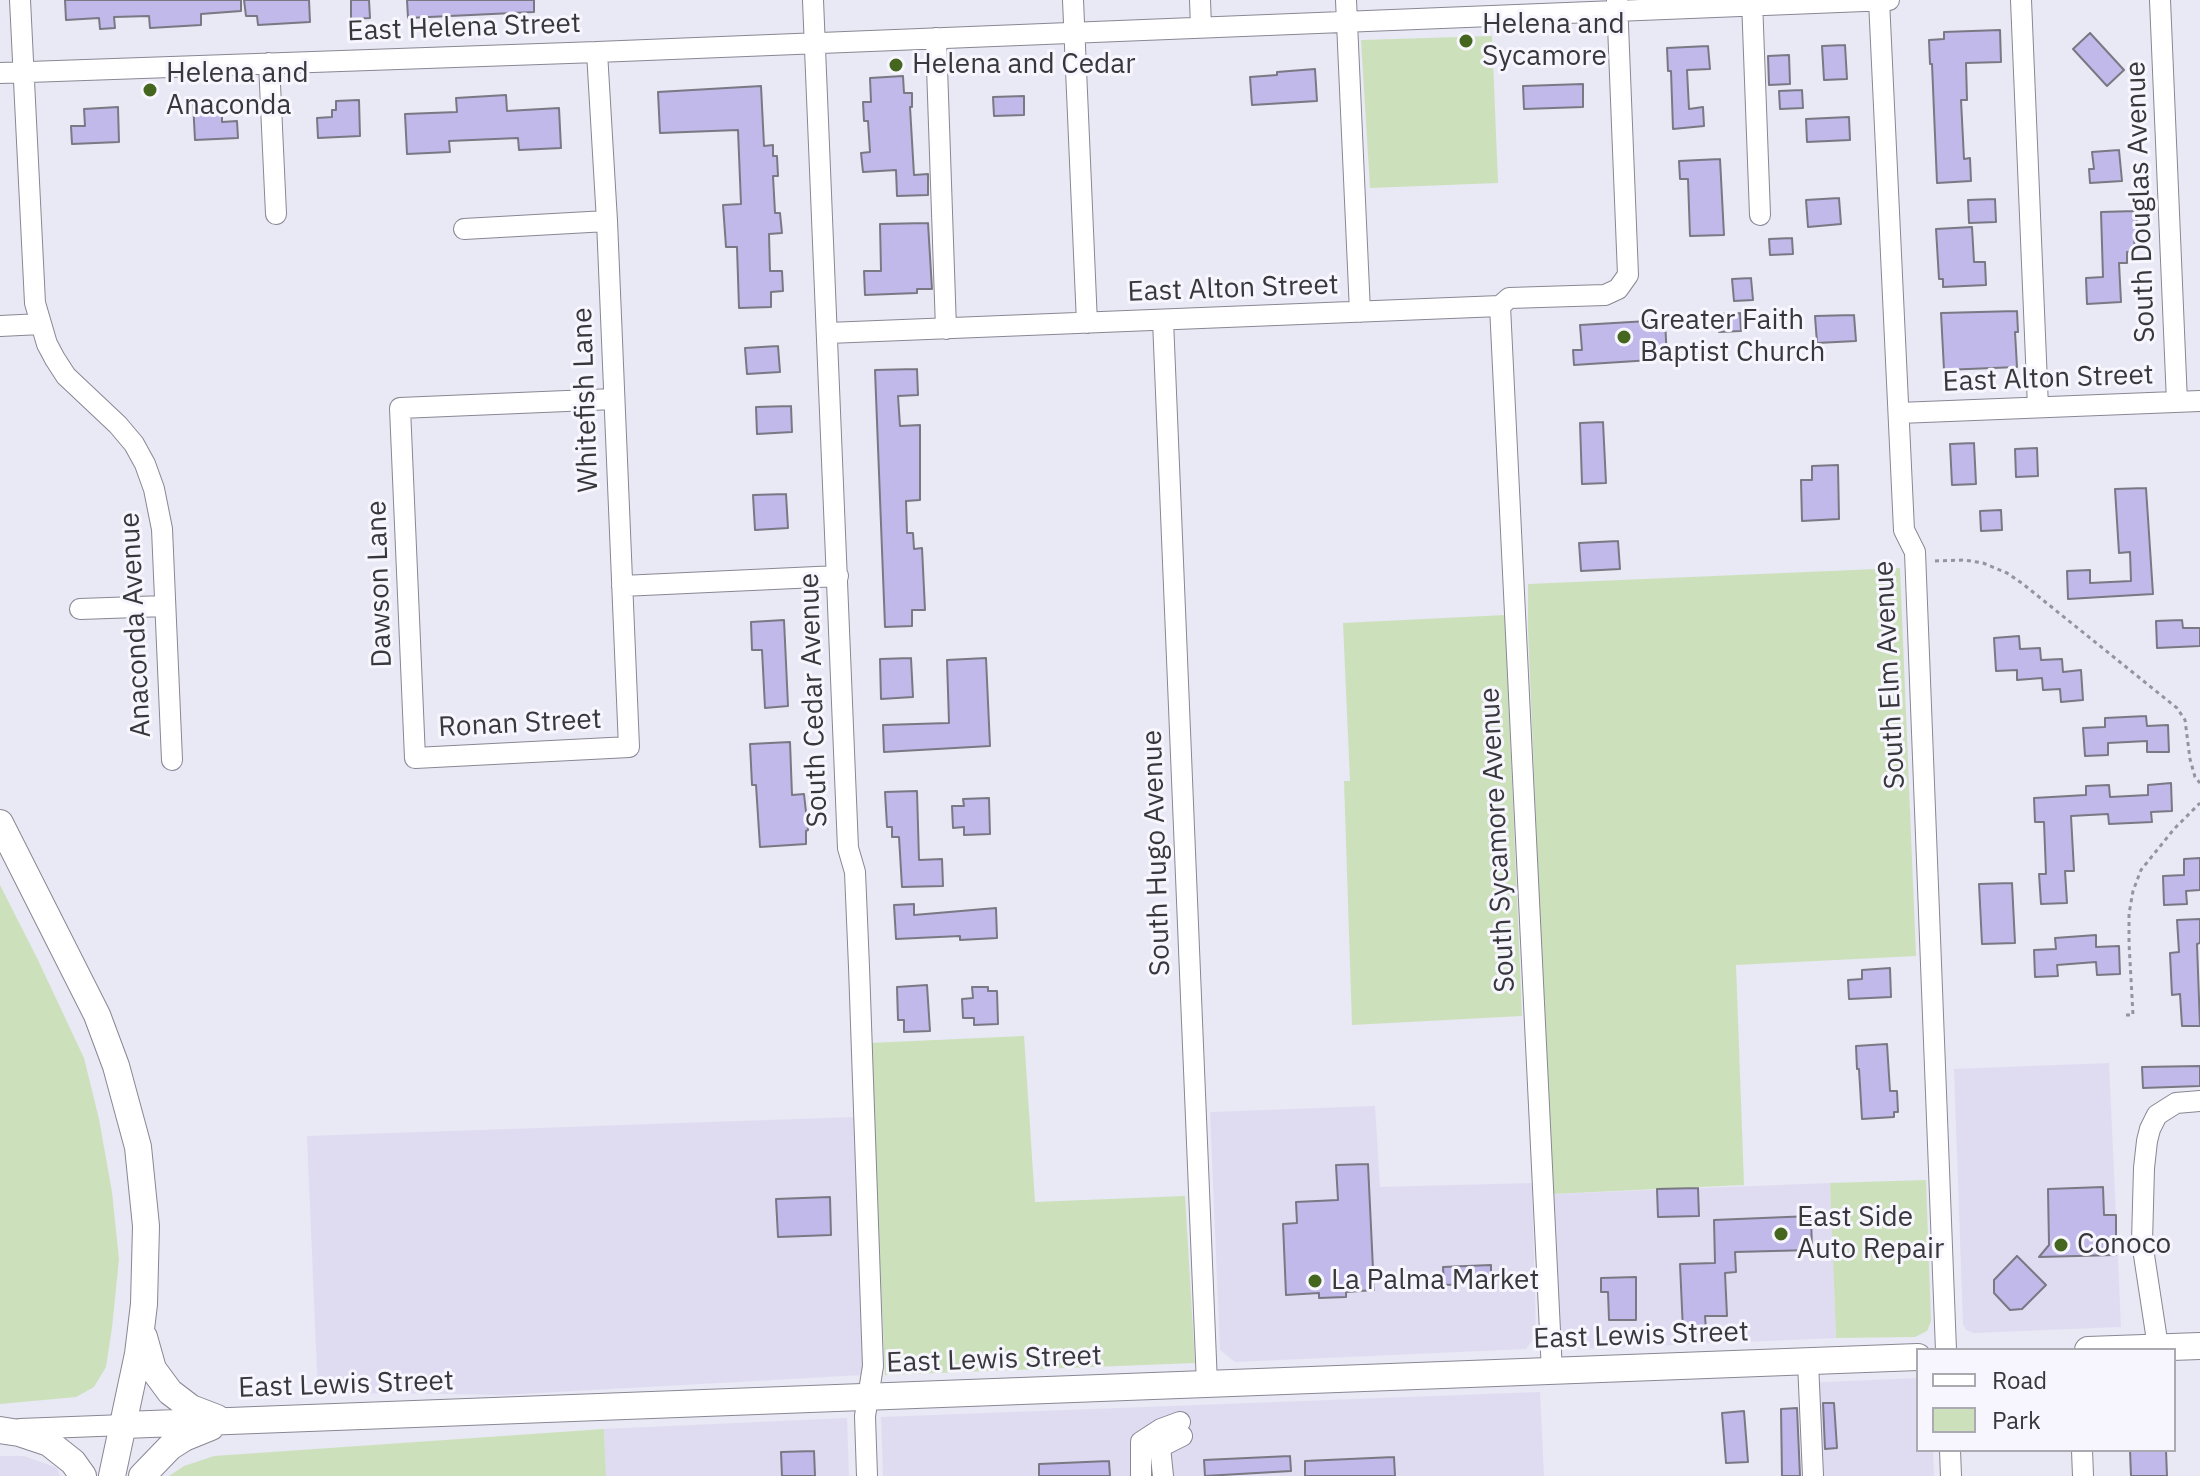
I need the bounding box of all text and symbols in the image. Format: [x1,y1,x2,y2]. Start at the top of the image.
street label: East Helena Street [347,7,581,49]
place label: Helena and Sycamore [1482,8,1625,74]
marker: Helena and Sycamore [1457,32,1475,50]
place label: Helena and Cedar [912,48,1136,82]
marker: Helena and Cedar [887,56,905,74]
place label: Helena and Anaconda [166,57,309,123]
street label: South Douglas Avenue [2119,61,2163,343]
marker: Helena and Anaconda [141,81,159,99]
street label: East Alton Street [1127,269,1339,309]
place label: Greater Faith Baptist Church [1640,304,1825,370]
street label: Whitefish Lane [566,307,606,493]
marker: Greater Faith Baptist Church [1615,328,1633,346]
street label: East Alton Street [1942,359,2154,399]
street label: Dawson Lane [360,500,400,668]
street label: Anaconda Avenue [113,511,159,739]
street label: South Elm Avenue [1867,560,1913,790]
street label: South Cedar Avenue [793,572,835,828]
street label: South Sycamore Avenue [1473,687,1523,993]
street label: Ronan Street [438,703,602,745]
street label: South Hugo Avenue [1136,729,1178,977]
place label: East Side Auto Repair [1797,1201,1944,1267]
marker: East Side Auto Repair [1772,1225,1790,1243]
place label: Conoco [2077,1228,2171,1262]
marker: Conoco [2052,1236,2070,1254]
place label: La Palma Market [1331,1264,1539,1298]
marker: La Palma Market [1306,1272,1324,1290]
street label: East Lewis Street [1533,1315,1749,1357]
street label: East Lewis Street [886,1339,1102,1381]
legend [1916,1348,2176,1452]
street label: East Lewis Street [238,1364,454,1406]
text: Road [1992,1364,2047,1396]
text: Park [1992,1404,2041,1436]

